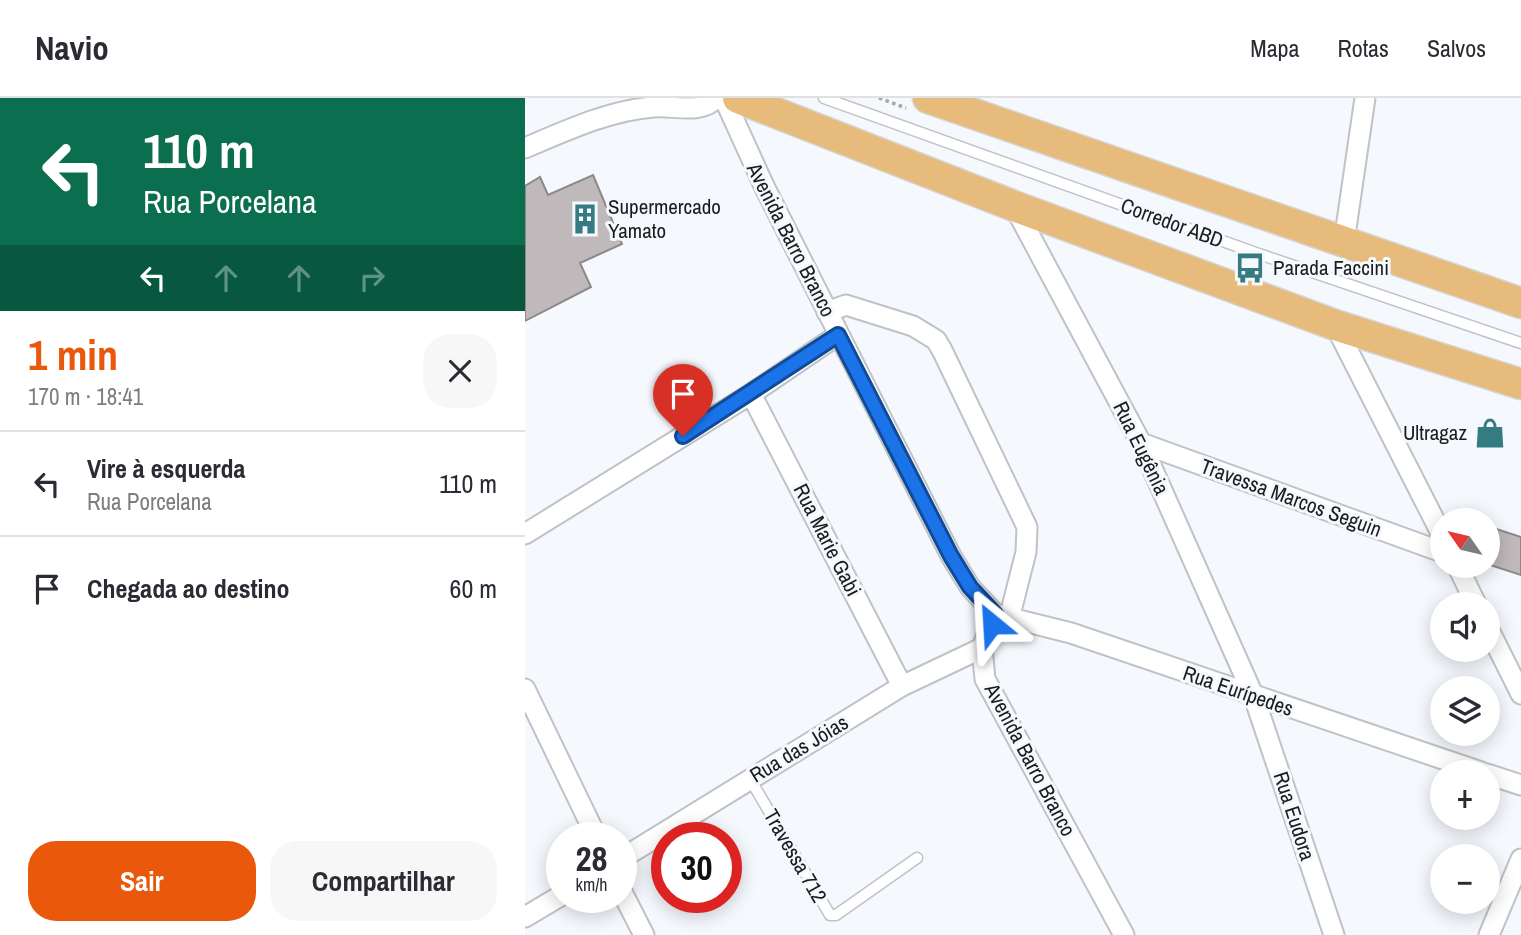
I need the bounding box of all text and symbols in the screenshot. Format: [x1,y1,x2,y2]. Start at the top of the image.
text: Navio [35,26,109,70]
text: Mapa [1250,32,1300,64]
text: Rotas [1338,32,1389,64]
text: Salvos [1427,32,1486,64]
text: 110 m [143,117,255,183]
icon: left [28,126,119,217]
street label: Avenida Barro Branco [740,157,843,322]
text: Rua Porcelana [143,180,317,223]
street label: Corredor ABD [1117,191,1227,254]
place label: Supermercado Yamato [608,192,721,245]
building icon: Supermercado Yamato [568,202,602,236]
bus stop icon: Parada Faccini [1233,251,1267,285]
place label: Parada Faccini [1273,253,1389,282]
icon: left [134,259,172,297]
icon: ahead [207,259,245,297]
icon: ahead [280,259,318,297]
icon: right [353,259,391,297]
text: 1 min [28,327,118,383]
button: close [423,334,497,408]
pin [653,364,713,436]
icon: arrive [664,375,702,413]
text: 170 m · 18:41 [28,381,143,412]
street label: Rua Eugênia [1106,396,1177,500]
shop icon: Ultragaz [1473,416,1507,450]
place label: Ultragaz [1403,418,1467,447]
text: Vire à esquerda [87,451,245,486]
street label: Travessa Marcos Seguin [1197,451,1386,544]
icon: left [28,465,66,503]
text: 110 m [439,466,497,501]
street label: Rua Marie Gabi [787,479,868,601]
text: Rua Porcelana [87,486,212,517]
north arrow [1430,508,1500,578]
map controls [1430,508,1500,914]
icon: arrive [28,570,66,608]
text: Chegada ao destino [87,571,290,606]
text: 60 m [450,571,497,606]
position arrow [955,587,1029,661]
button: sound [1430,592,1500,662]
street label: Rua Eurípedes [1179,658,1297,723]
button: layers [1430,676,1500,746]
street label: Avenida Barro Branco [977,677,1083,841]
street label: Rua das Jóias [744,708,853,789]
button: + [1430,760,1500,830]
street label: Rua Eudora [1266,768,1323,864]
street label: Travessa 712 [757,804,834,908]
speed limit sign: 30 [651,822,742,913]
text: 28 [576,835,607,882]
button: Sair [28,841,256,921]
button: Compartilhar [270,841,497,921]
button: − [1430,844,1500,914]
text: km/h [576,872,608,897]

